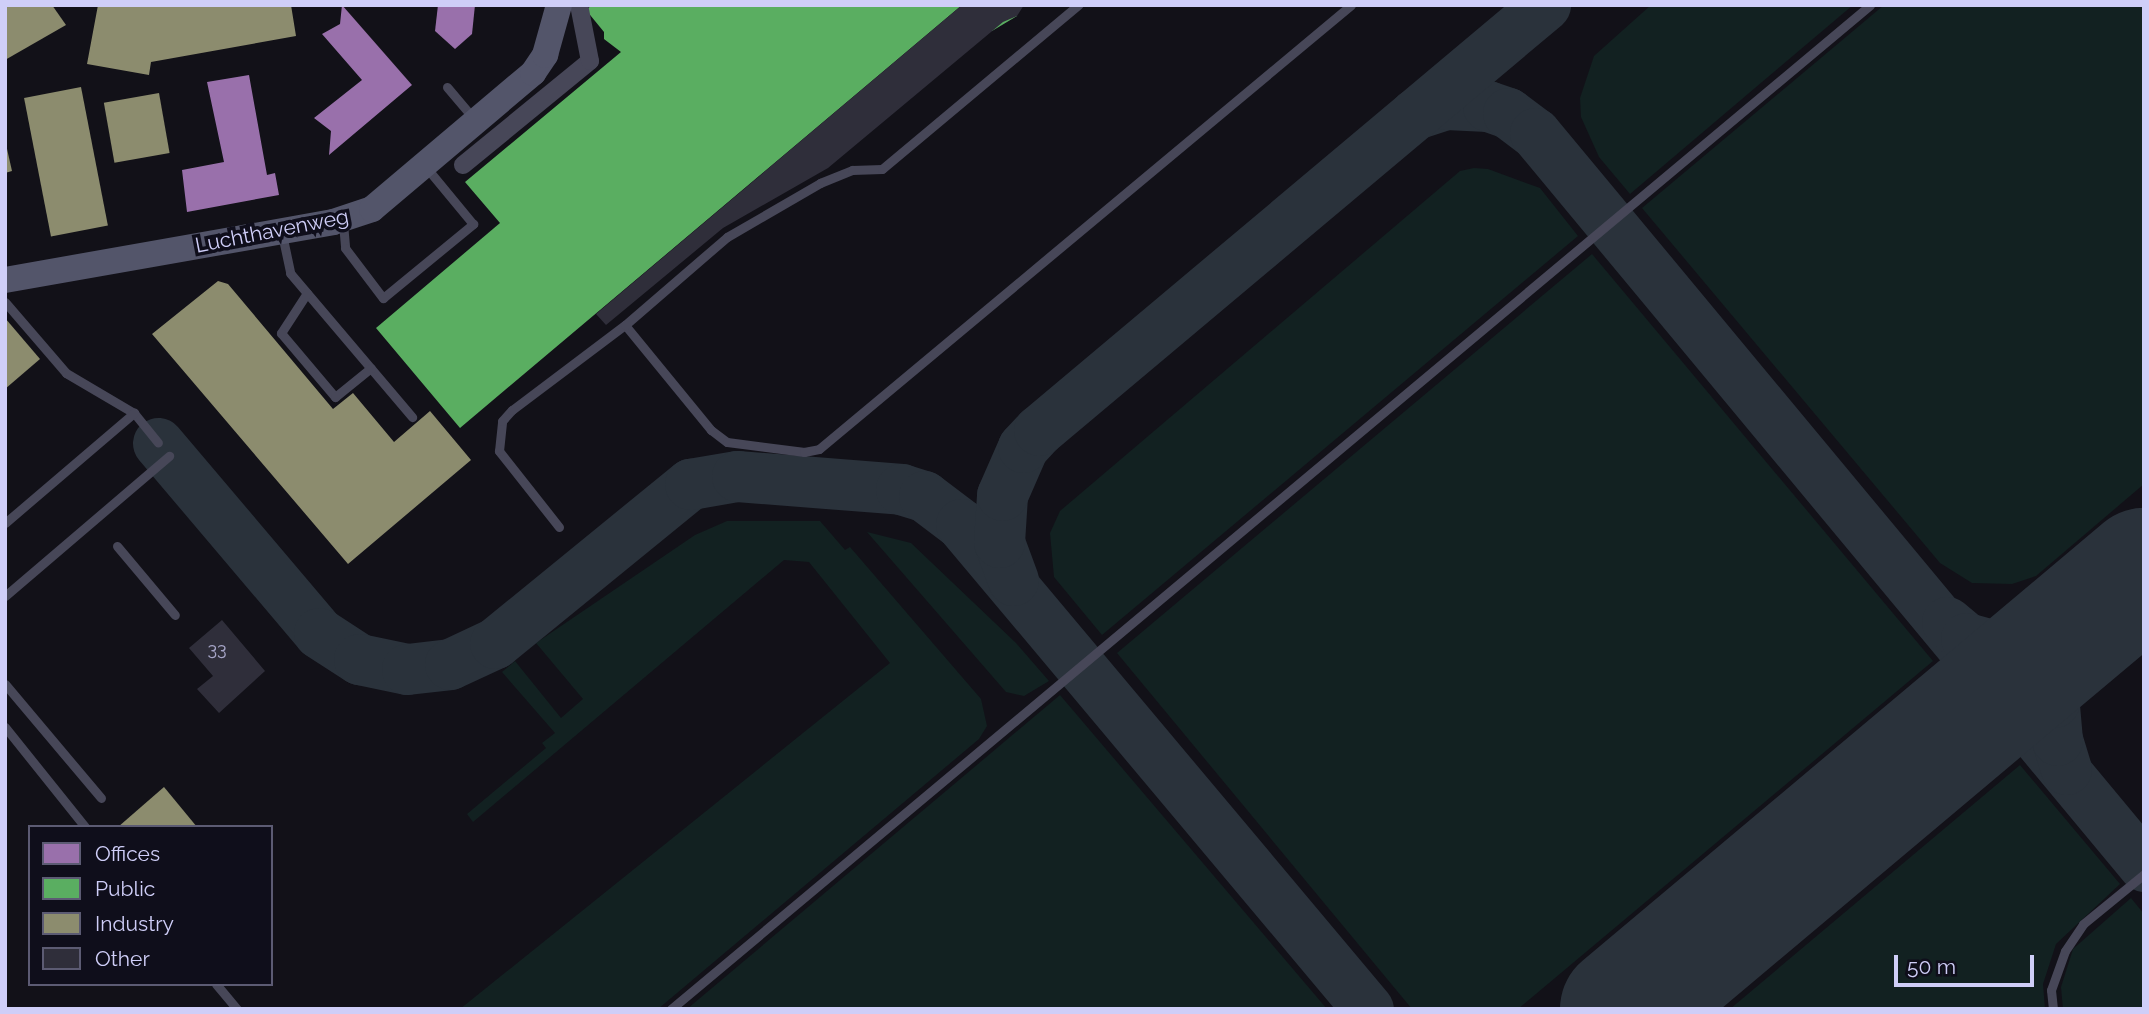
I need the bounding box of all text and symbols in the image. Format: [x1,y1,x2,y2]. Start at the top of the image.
street label: Luchthavenweg [193,204,351,258]
house number: 33 [207,638,227,660]
legend [28,825,273,986]
text: Offices [95,841,160,866]
text: Public [95,876,155,901]
text: Industry [95,911,174,936]
scale bar [1897,940,2037,984]
text: Other [95,946,150,971]
text: 50 m [1907,954,1956,979]

